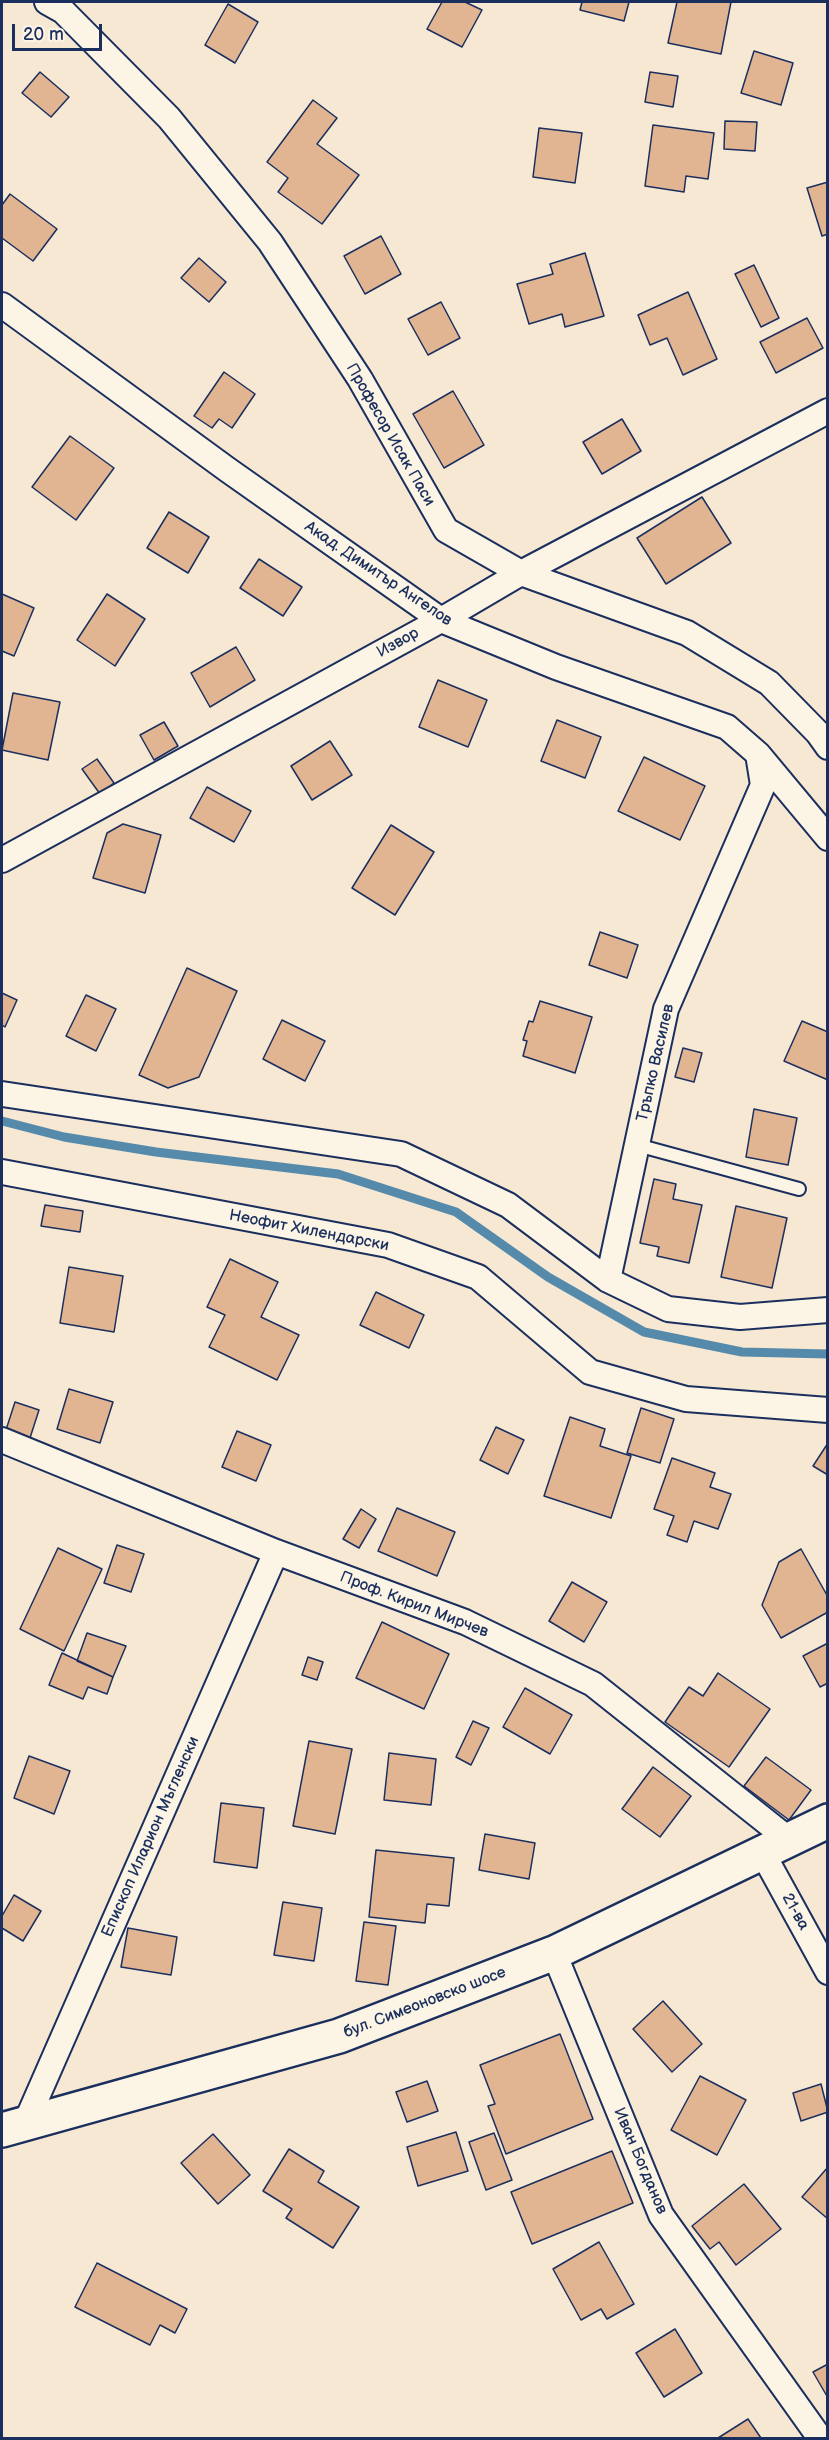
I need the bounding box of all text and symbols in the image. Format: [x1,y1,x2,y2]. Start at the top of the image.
scale bar [15,12,105,50]
text: 20 m [23,24,64,45]
street label: Професор Исак Паси [341,360,439,510]
street label: Акад. Димитър Ангелов [301,517,455,631]
street label: Извор [374,624,422,662]
street label: Тръпко Василев [633,1002,679,1124]
street label: Неофит Хилендарски [227,1206,391,1256]
street label: Проф. Кирил Мирчев [337,1568,491,1642]
street label: Епископ Иларион Мъгленски [98,1734,204,1940]
street label: 21-ва [777,1890,813,1934]
street label: бул. Симеоновско шосе [341,1963,509,2043]
street label: Иван Богданов [609,2105,671,2217]

